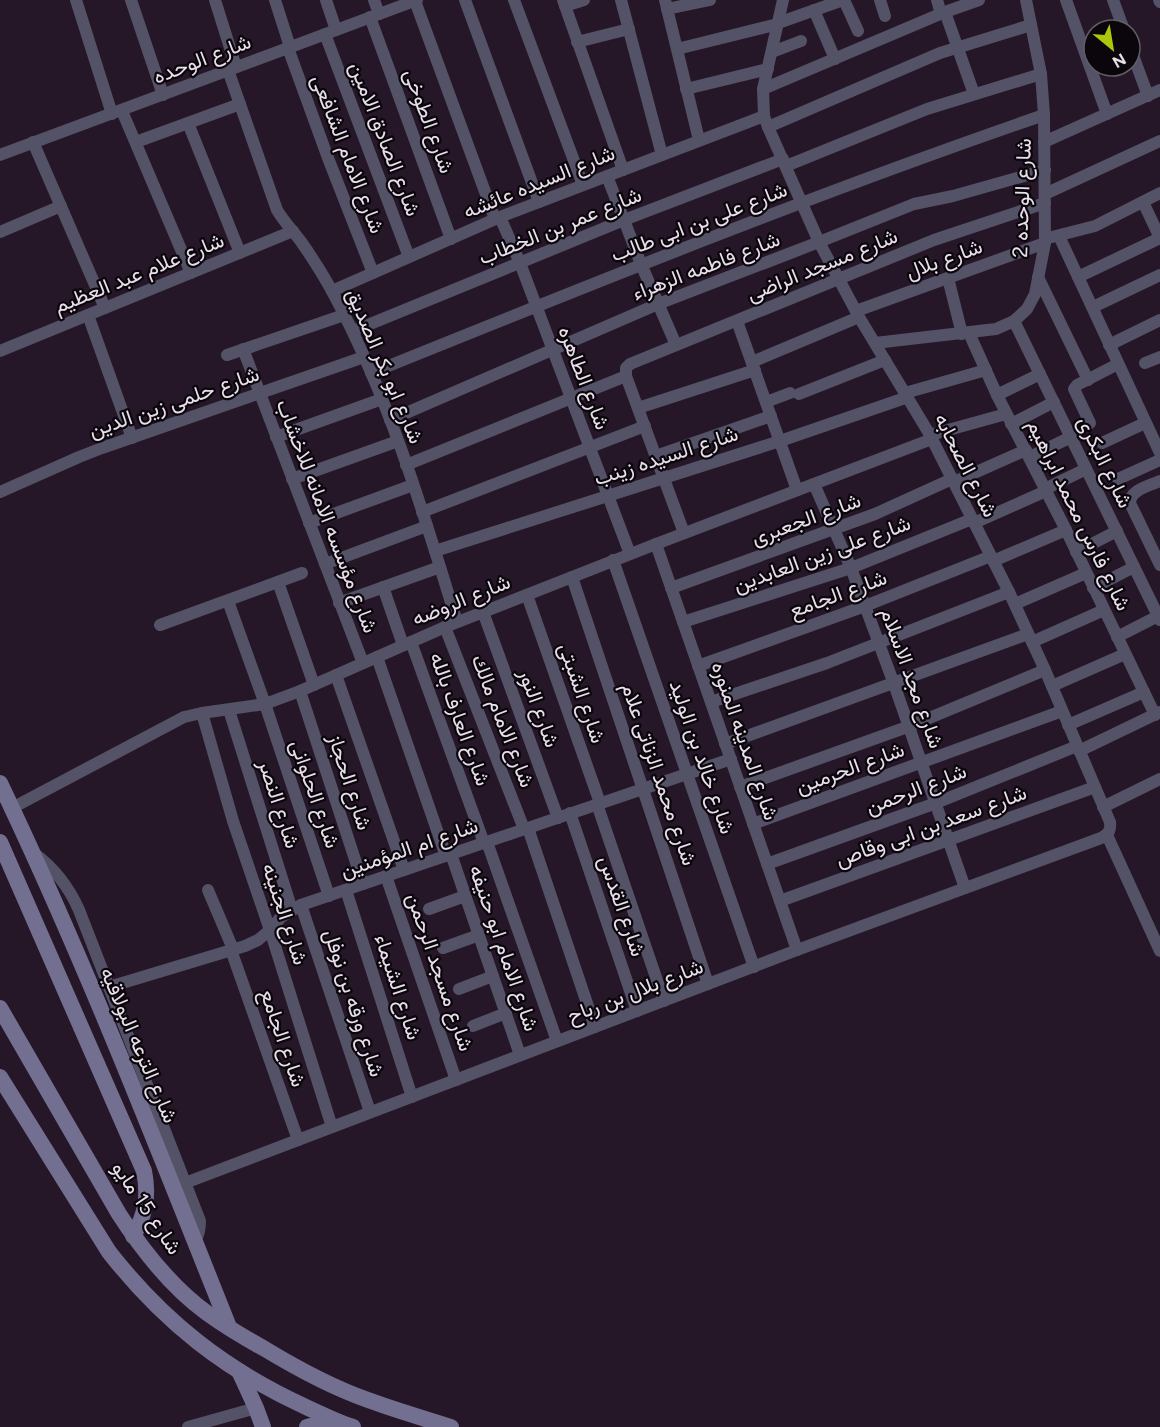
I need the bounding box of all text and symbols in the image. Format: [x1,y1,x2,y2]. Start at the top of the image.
north arrow [1082,18,1142,78]
street label: شارع الوحده [149,28,255,90]
text: N [1109,49,1129,72]
street label: شارع الصادق الامين [343,58,426,220]
street label: شارع الطوخى [397,65,460,177]
street label: شارع الامام الشافعى [305,71,390,237]
street label: شارع الوحده 2 [1007,138,1038,258]
street label: شارع السيده عائشه [459,140,619,225]
street label: شارع على بن ابى طالب [607,176,791,269]
street label: شارع عمر بن الخطاب [475,181,646,271]
street label: شارع مسجد الراضى [743,223,902,308]
street label: شارع فاطمه الزهراء [628,226,784,307]
street label: شارع علام عبد العظيم [50,227,228,320]
street label: شارع بلال [902,233,986,286]
street label: شارع ابو بكر الصديق [340,284,429,448]
street label: شارع الطاهره [551,323,616,434]
street label: شارع حلمى زين الدين [85,361,263,444]
street label: شارع مؤسسه الامانه للاخشاب [269,395,384,637]
street label: شارع الصحابه [928,409,1003,522]
street label: شارع البكرى [1071,412,1138,513]
street label: شارع فارس محمد ابراهيم [1020,415,1137,616]
street label: شارع السيده زينب [591,420,742,493]
street label: شارع الجعبرى [748,487,865,552]
street label: شارع على زين العابدين [730,510,915,599]
street label: شارع الجامع [786,564,891,625]
street label: شارع الروضه [408,568,514,632]
street label: شارع مجد الاسلام [874,604,949,752]
street label: شارع الشبتى [552,639,611,747]
street label: شارع العارف بالله [423,649,496,790]
street label: شارع الامام مالك [465,651,540,792]
street label: شارع المدينه المنوره [705,658,784,824]
street label: شارع النور [511,664,565,751]
street label: شارع خالد بن الوليد [663,677,741,838]
street label: شارع محمد الزناتى علام [615,679,703,869]
street label: شارع الحجاز [321,730,378,834]
street label: شارع الحلوانى [283,736,346,852]
street label: شارع الحرمين [792,736,908,801]
street label: شارع النصر [251,755,306,852]
street label: شارع الرحمن [862,758,971,821]
street label: شارع سعد بن ابى وقاص [832,779,1030,874]
street label: شارع ام المؤمنين [337,812,482,885]
street label: شارع القدس [592,852,651,960]
street label: شارع الجنينه [255,860,314,968]
street label: شارع الامام ابو حنيفه [462,861,545,1035]
street label: شارع مسجد الرحمن [400,889,479,1055]
street label: شارع ورقه بن نوفل [317,926,390,1080]
street label: شارع الشيماء [368,931,427,1044]
street label: شارع بلال بن رباح [563,953,707,1030]
street label: شارع الترعه البولاقيه [93,963,184,1127]
street label: شارع الجامع [253,986,312,1091]
street label: شارع 15 مايو [105,1156,188,1260]

